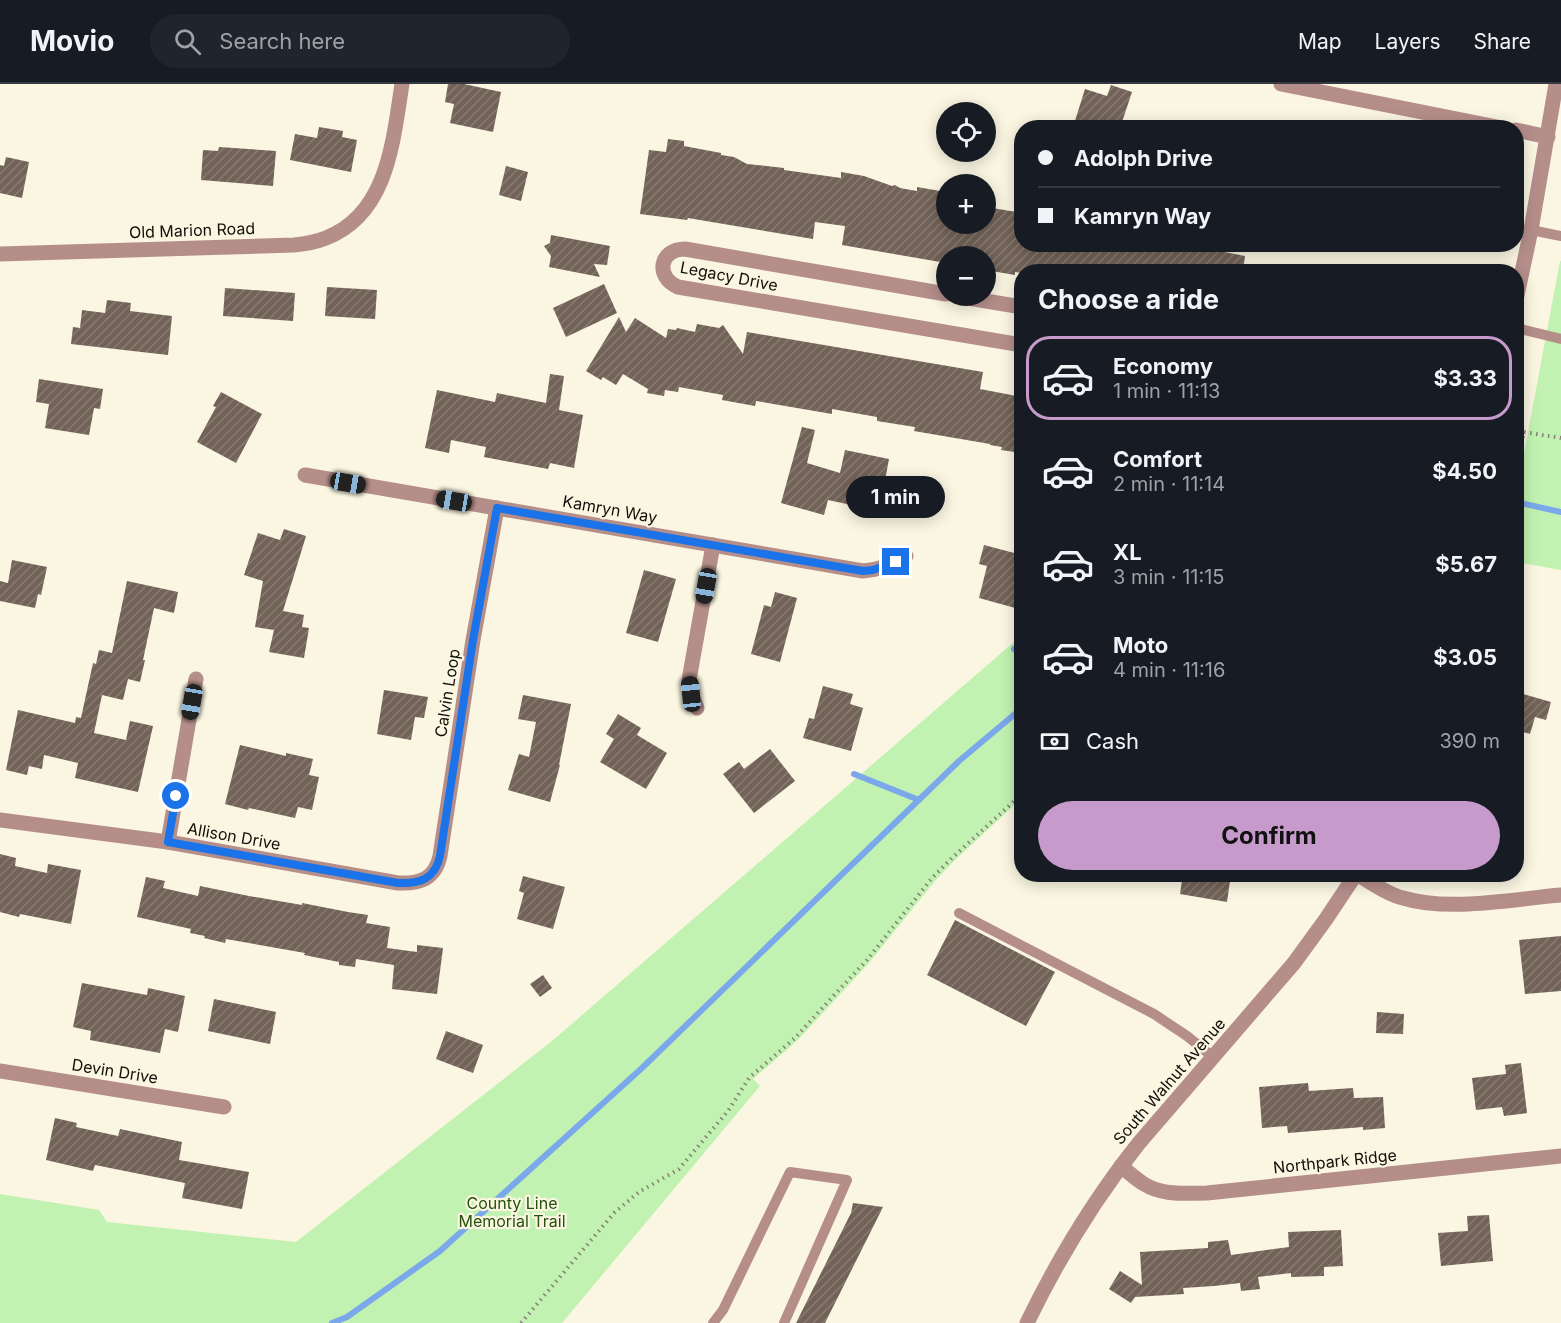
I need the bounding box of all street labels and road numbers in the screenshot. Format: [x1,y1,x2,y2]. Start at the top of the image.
street label: Old Marion Road [129,218,255,242]
street label: Legacy Drive [678,257,780,295]
street label: Kamryn Way [561,491,659,527]
street label: Calvin Loop [430,647,464,739]
street label: Allison Drive [186,818,282,854]
street label: South Walnut Avenue [1109,1014,1229,1148]
street label: Devin Drive [70,1054,160,1088]
street label: Northpark Ridge [1272,1145,1398,1177]

